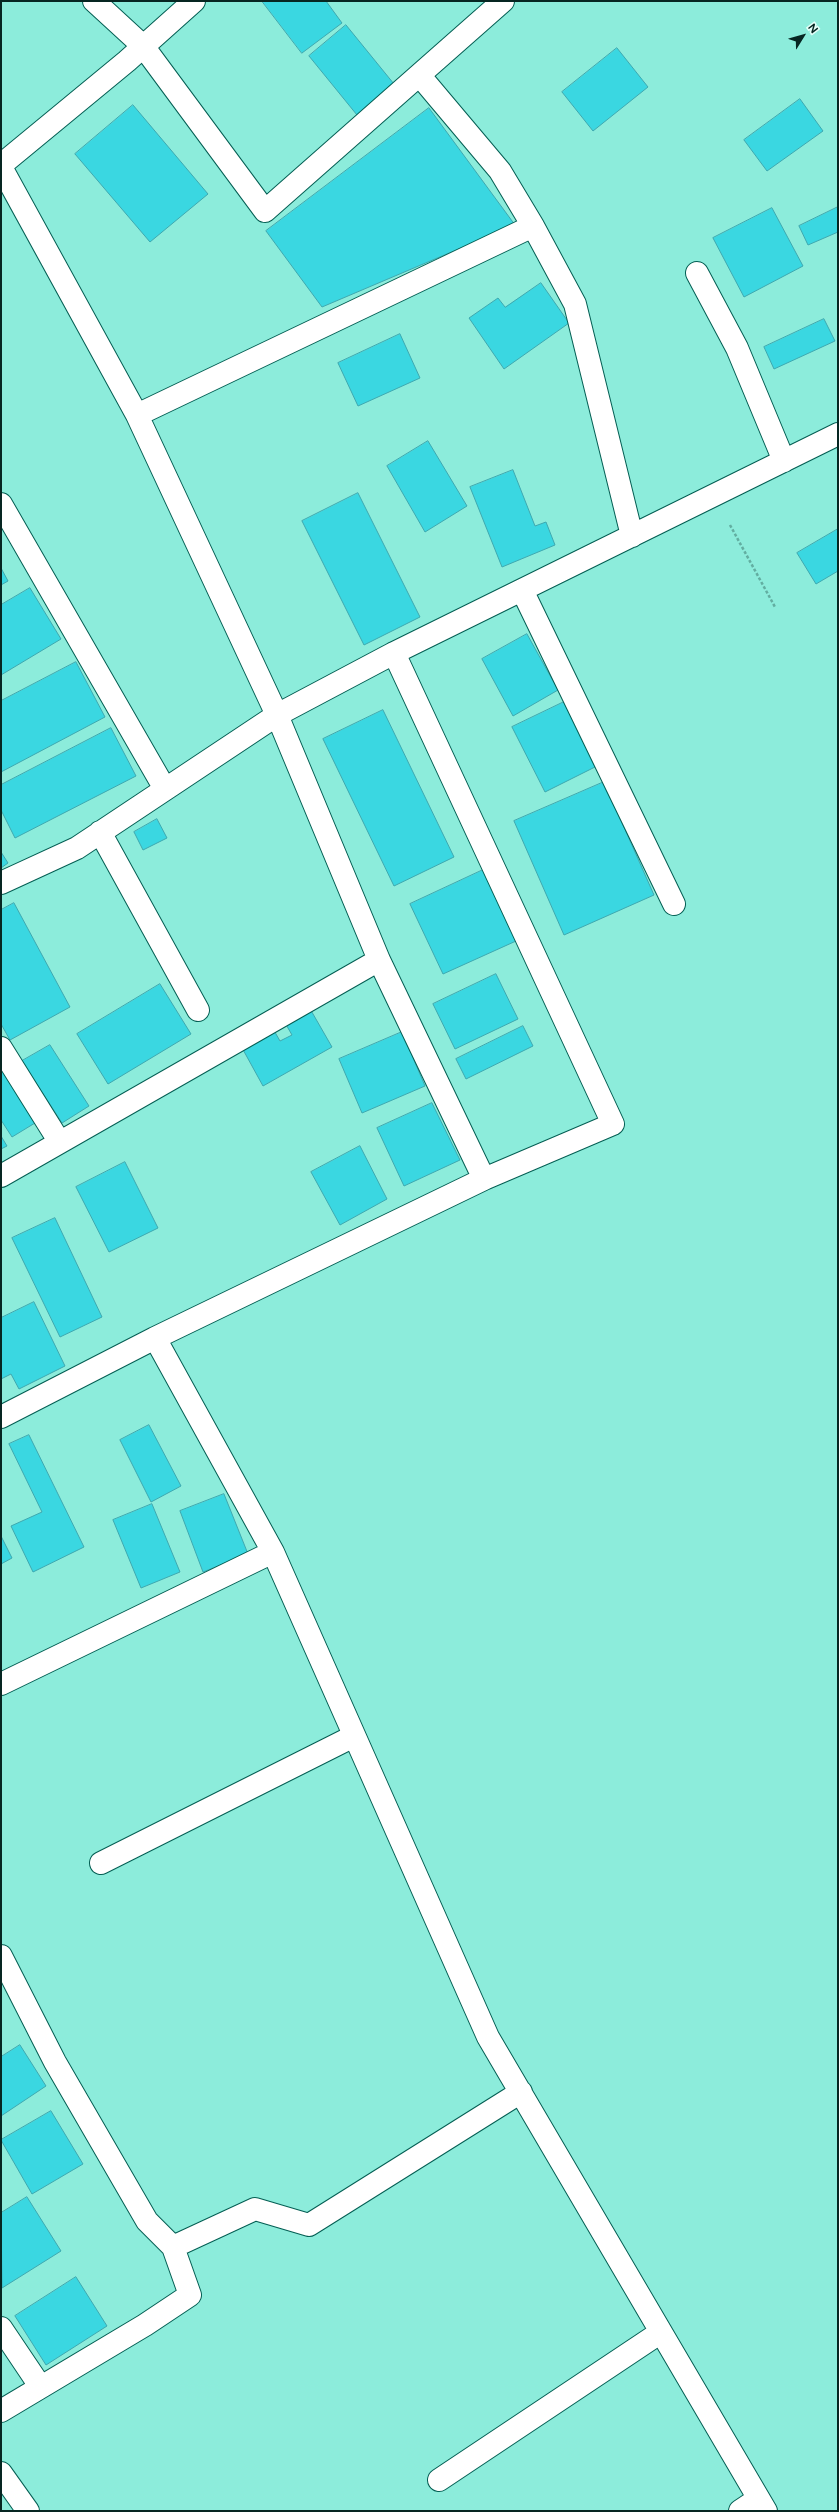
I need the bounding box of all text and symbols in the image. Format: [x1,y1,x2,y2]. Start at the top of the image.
north arrow [783,16,823,56]
text: N [805,21,821,36]

